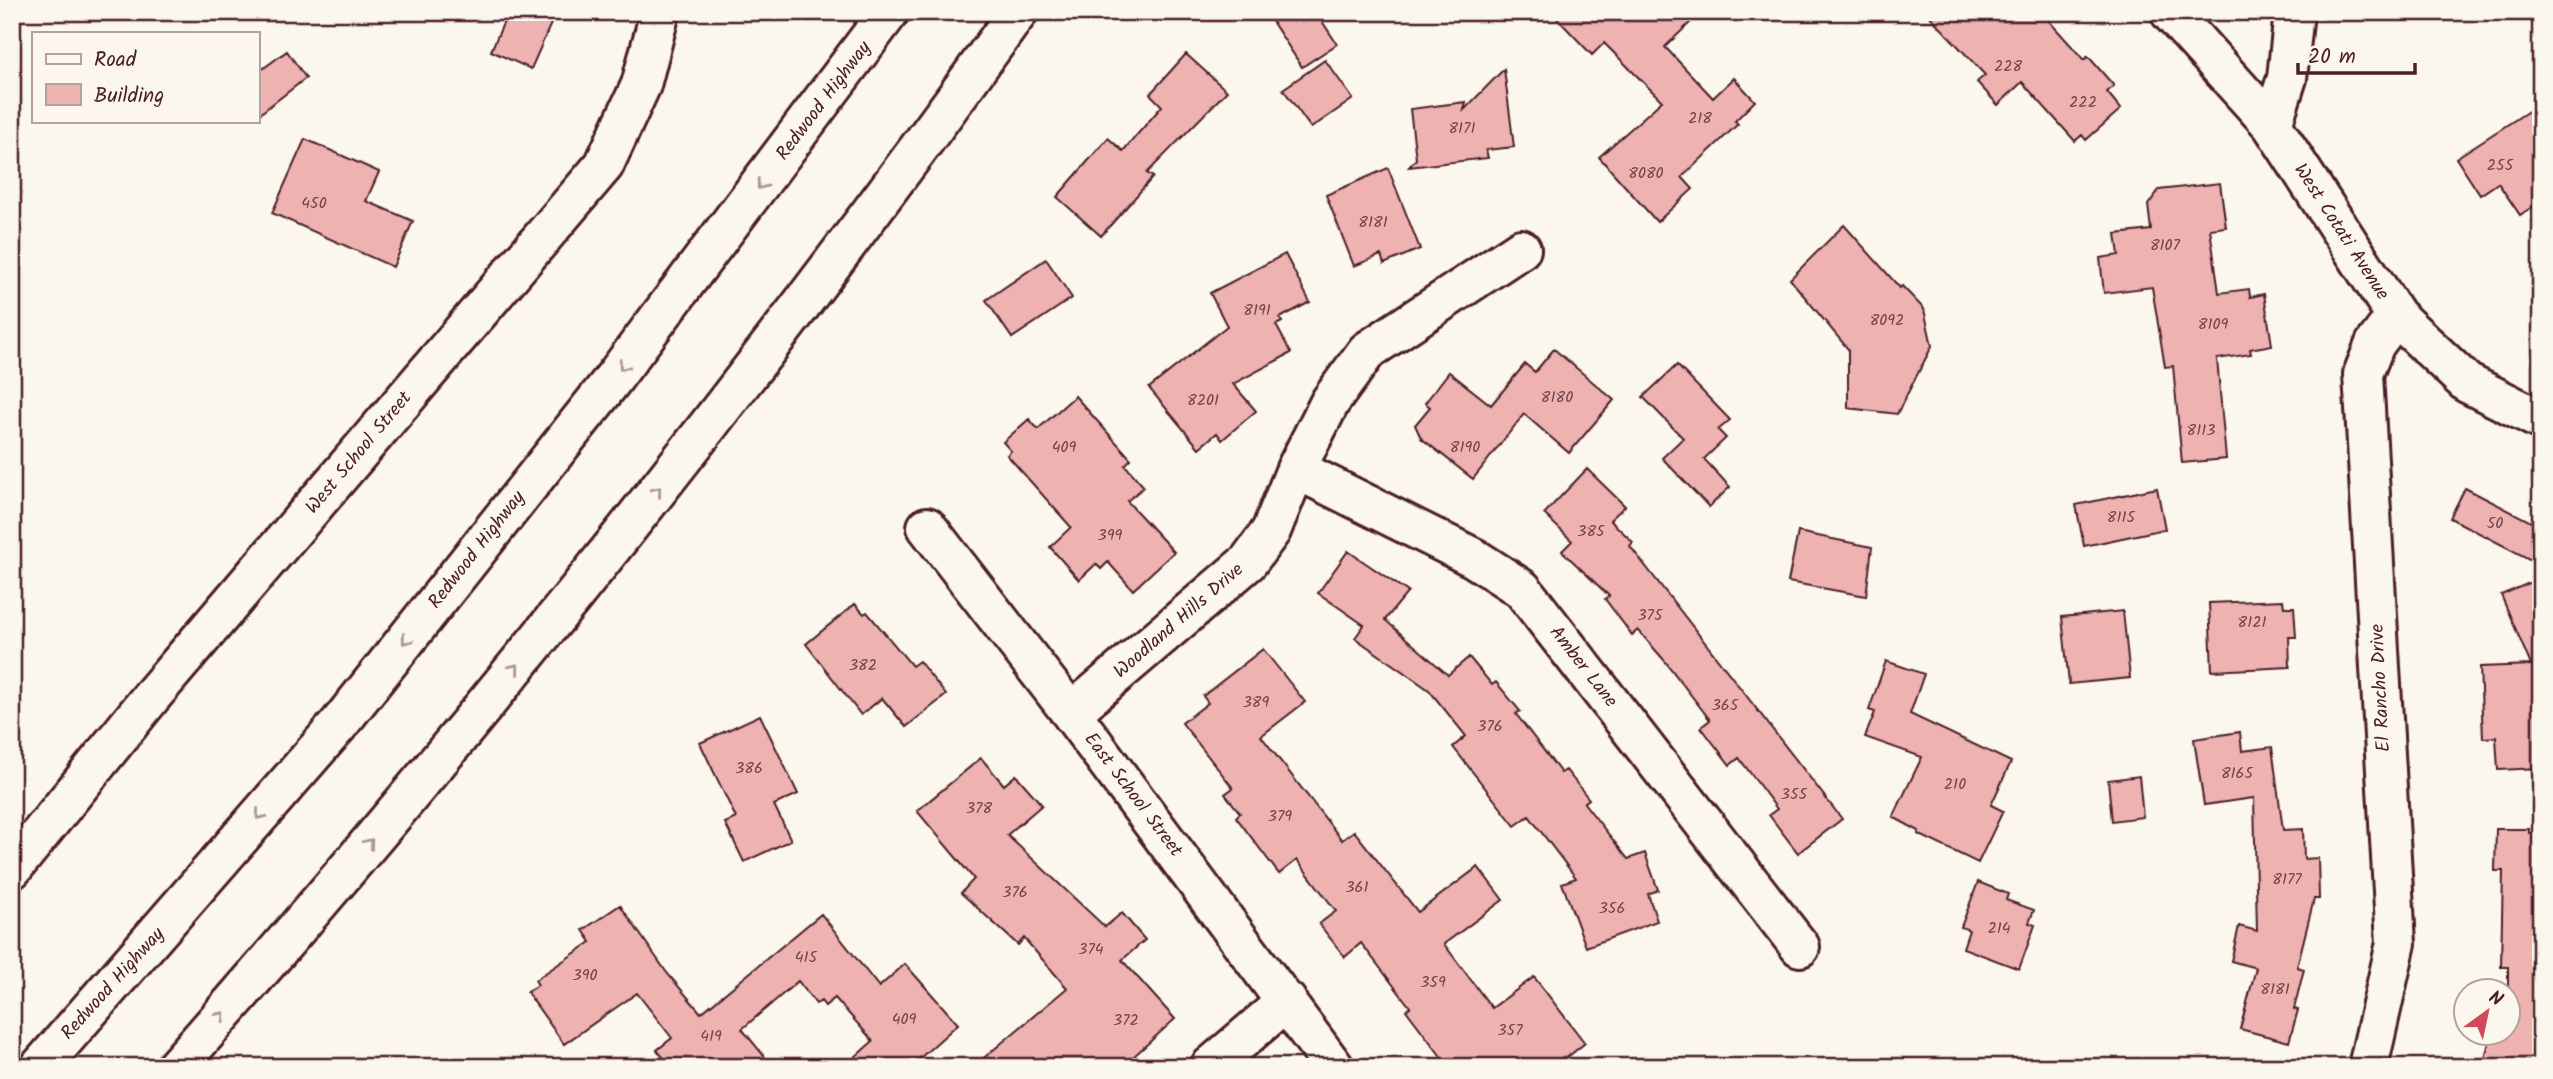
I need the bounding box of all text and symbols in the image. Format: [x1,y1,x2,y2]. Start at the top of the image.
legend [32,32,259,122]
scale bar [2298,32,2415,76]
street label: Redwood Highway [769,34,880,167]
text: 20 m [2308,41,2356,74]
text: Road [94,44,137,77]
house number: 228 [1994,54,2022,79]
text: Building [94,80,164,113]
house number: 222 [2069,90,2097,115]
house number: 218 [1688,106,1712,131]
house number: 8171 [1448,116,1476,141]
house number: 255 [2487,153,2515,178]
street label: West Cotati Avenue [2285,158,2397,307]
house number: 8080 [1628,161,1664,186]
one-way arrow [756,177,769,190]
house number: 450 [301,191,327,216]
house number: 8181 [1358,210,1388,235]
house number: 8107 [2150,233,2181,258]
house number: 8191 [1243,298,1271,323]
house number: 8092 [1870,308,1904,333]
house number: 8109 [2198,312,2228,337]
one-way arrow [619,358,631,371]
street label: West School Street [298,384,420,521]
house number: 8180 [1541,385,1573,410]
house number: 8201 [1187,388,1219,413]
house number: 8113 [2187,418,2215,443]
house number: 409 [1052,435,1077,460]
house number: 8190 [1450,435,1480,460]
street label: Redwood Highway [421,483,534,616]
one-way arrow [649,486,662,498]
house number: 8115 [2107,505,2137,530]
house number: 50 [2487,511,2503,536]
house number: 385 [1577,519,1606,544]
house number: 399 [1098,523,1123,548]
street label: Woodland Hills Drive [1107,556,1251,686]
house number: 375 [1637,603,1664,628]
house number: 8121 [2238,610,2266,635]
street label: Amber Lane [1541,620,1625,715]
street label: El Rancho Drive [2363,623,2399,753]
one-way arrow [401,633,414,645]
house number: 382 [849,653,877,678]
one-way arrow [506,663,519,675]
house number: 389 [1243,690,1269,715]
house number: 365 [1712,693,1740,718]
house number: 376 [1477,714,1503,739]
street label: East School Street [1076,726,1190,864]
house number: 386 [735,756,763,781]
house number: 8165 [2221,761,2254,786]
house number: 210 [1944,772,1966,797]
house number: 355 [1781,782,1809,807]
house number: 378 [966,796,992,821]
house number: 379 [1268,804,1292,829]
one-way arrow [256,807,268,820]
one-way arrow [361,838,374,851]
house number: 8177 [2272,867,2302,892]
house number: 361 [1345,875,1369,900]
house number: 376 [1002,880,1028,905]
house number: 356 [1599,896,1625,921]
house number: 214 [1987,916,2011,941]
street label: Redwood Highway [54,920,173,1047]
house number: 374 [1078,937,1104,962]
house number: 415 [795,945,819,970]
house number: 390 [573,963,597,988]
house number: 359 [1420,970,1446,995]
house number: 8181 [2260,977,2290,1002]
north arrow [2452,978,2522,1048]
text: N [2482,984,2508,1015]
house number: 409 [892,1007,917,1032]
house number: 372 [1113,1008,1139,1033]
one-way arrow [213,1011,225,1024]
house number: 357 [1497,1018,1523,1043]
house number: 419 [700,1024,722,1049]

